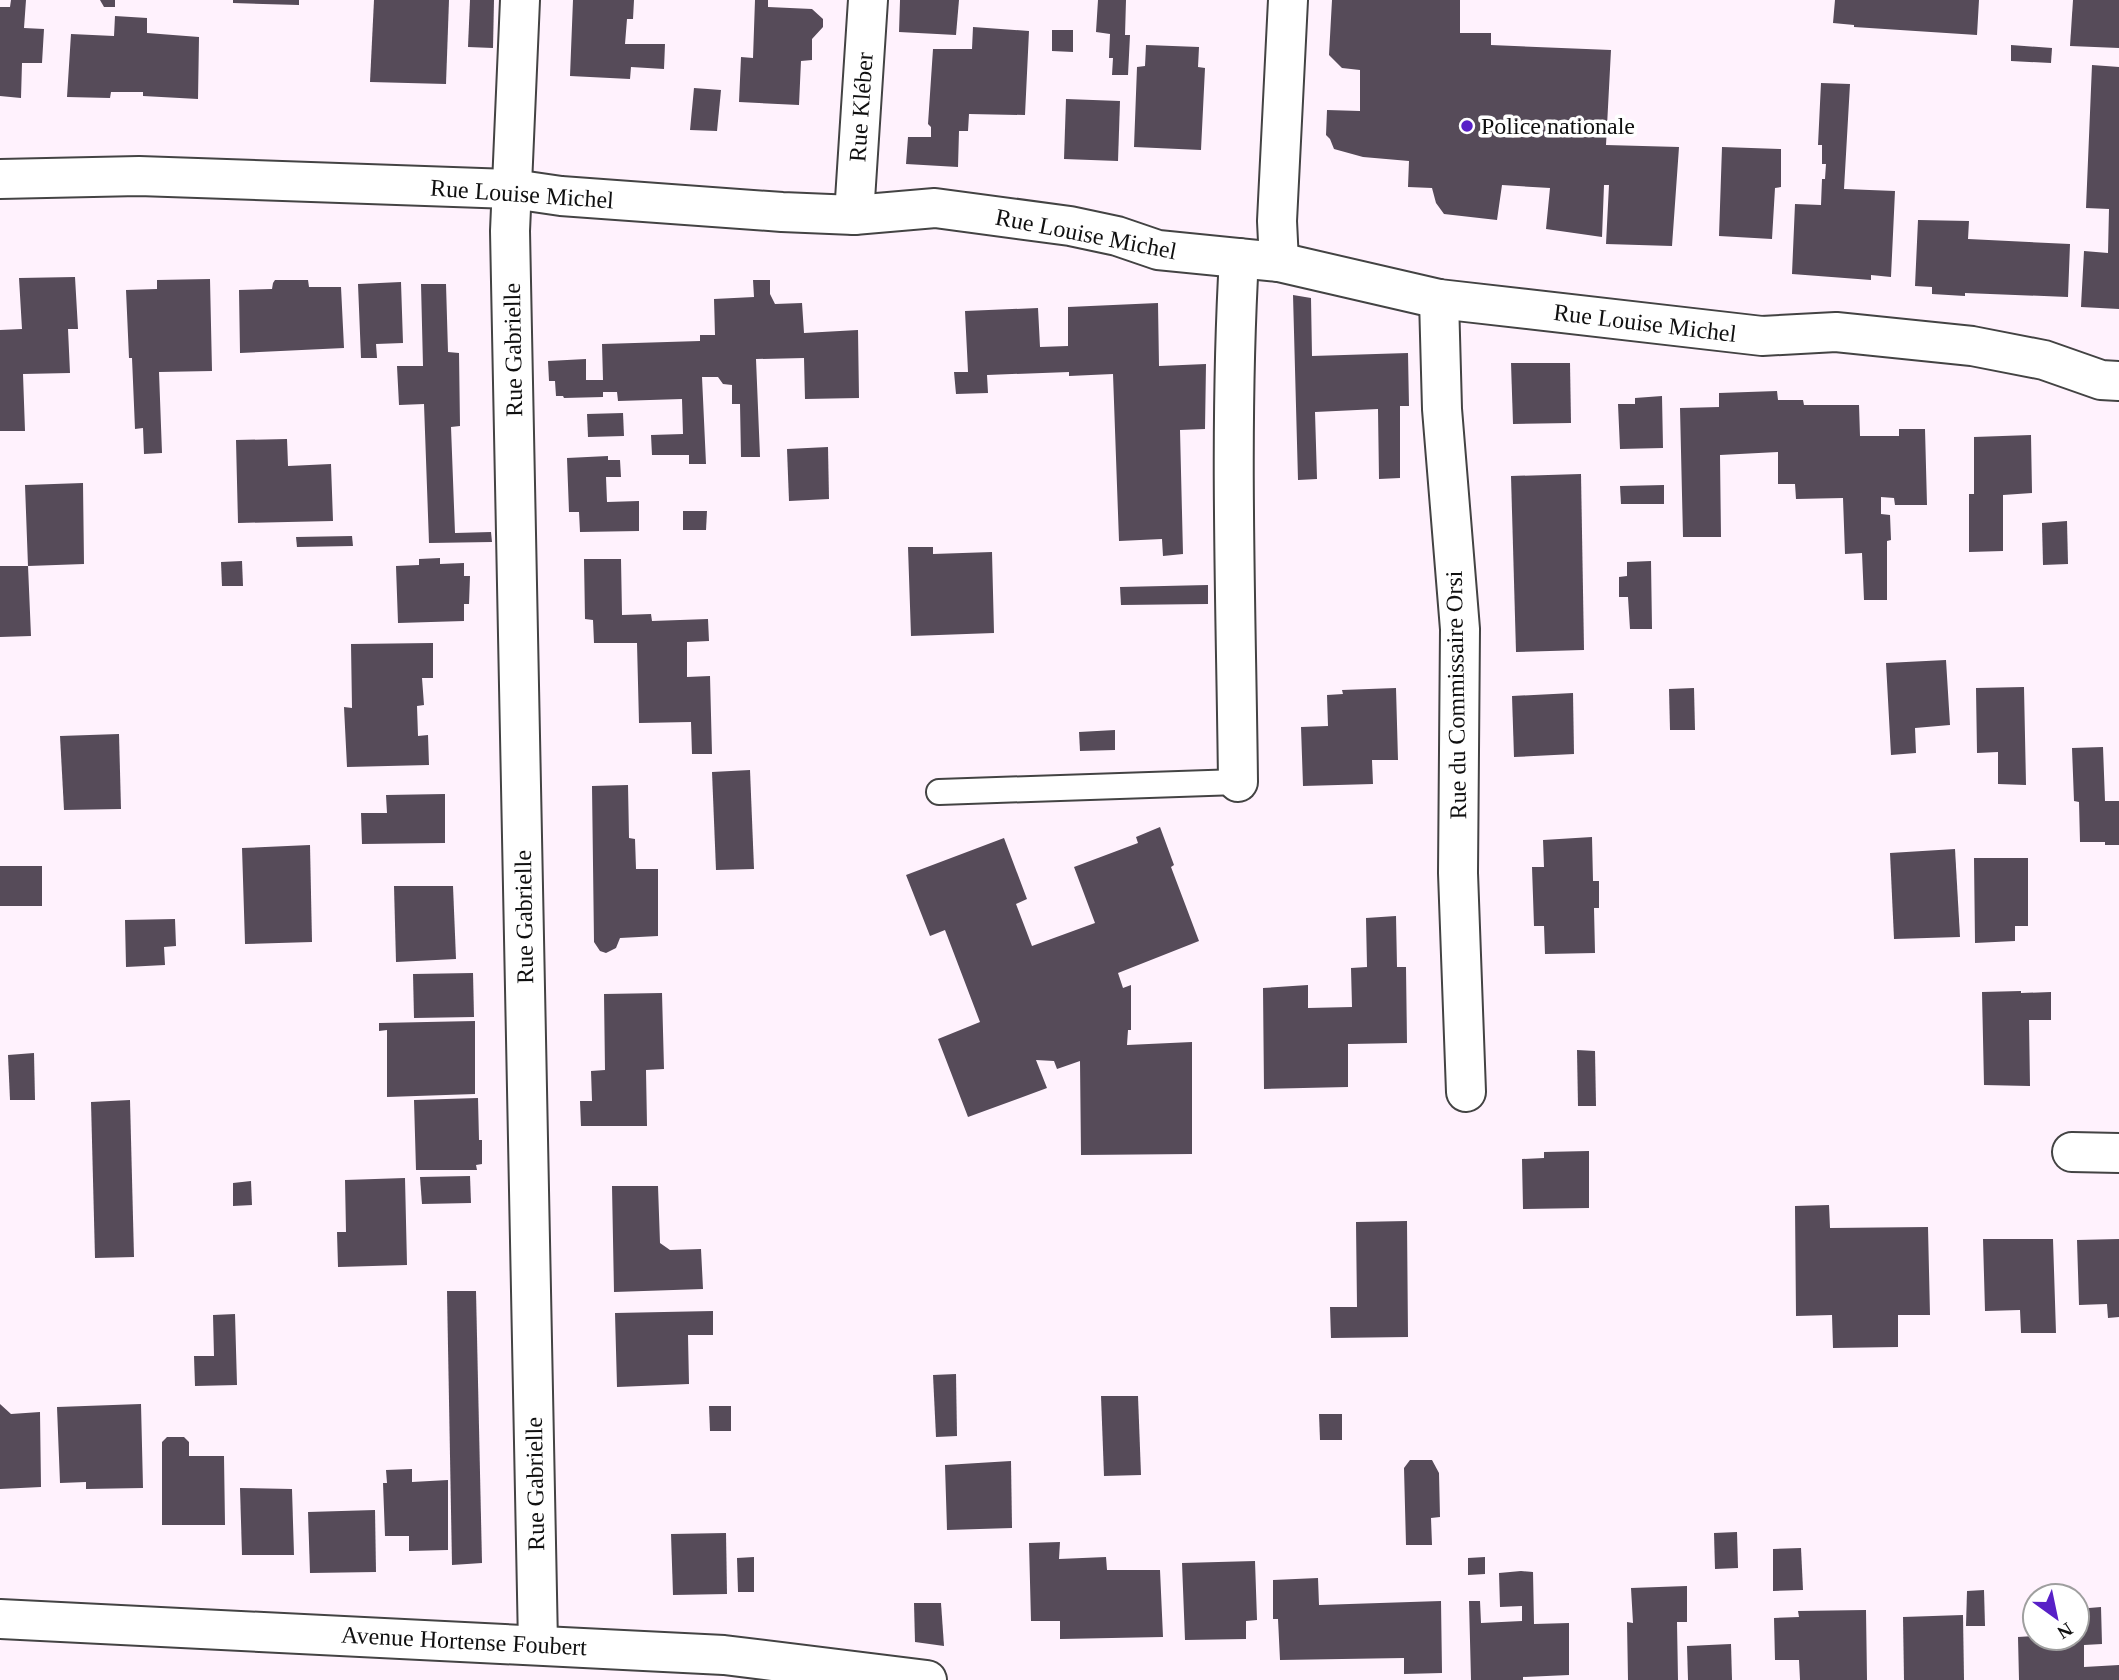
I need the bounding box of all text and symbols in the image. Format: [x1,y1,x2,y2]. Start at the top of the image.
street label: Rue Kléber [844,51,878,163]
place label: Police nationale [1481,113,1635,139]
marker: Police nationale [1459,118,1475,134]
street label: Rue Louise Michel [429,175,615,213]
street label: Rue Louise Michel [993,204,1179,264]
street label: Rue Gabrielle [499,283,527,417]
street label: Rue Louise Michel [1552,299,1738,347]
street label: Rue du Commissaire Orsi [1441,570,1471,820]
street label: Rue Gabrielle [510,850,538,984]
street label: Rue Gabrielle [521,1417,549,1551]
north arrow [2021,1582,2091,1652]
text: N [2053,1618,2076,1644]
street label: Avenue Hortense Foubert [340,1622,588,1660]

